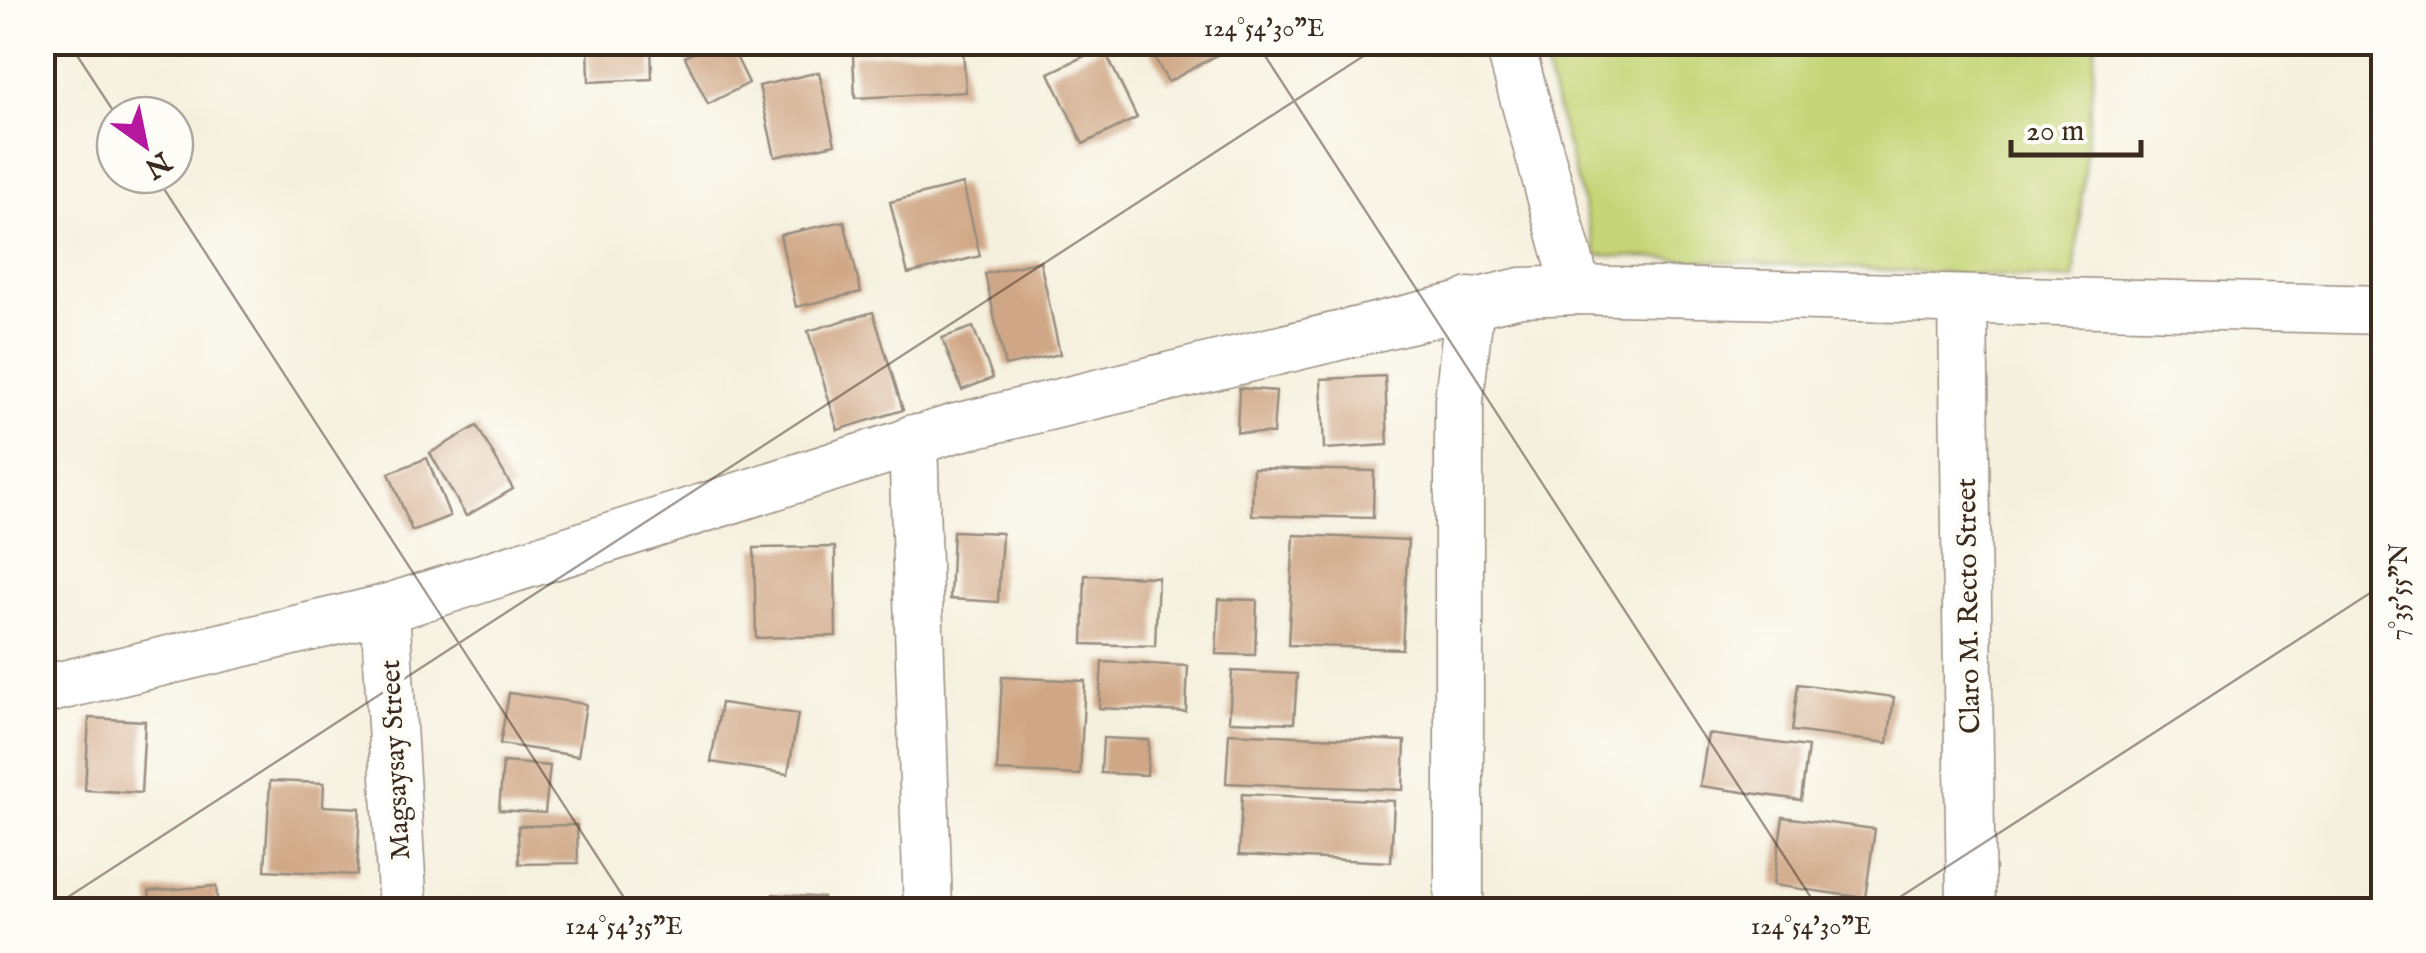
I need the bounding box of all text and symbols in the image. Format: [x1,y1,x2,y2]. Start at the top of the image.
text: 124°54'30"E [1204,13,1324,45]
north arrow [95,95,195,195]
scale bar [2011,95,2141,157]
text: 20 m [2026,113,2085,151]
text: N [138,142,178,185]
street label: Claro M. Recto Street [1950,477,1989,734]
text: 7°35'55"N [2384,543,2416,641]
street label: Magsaysay Street [374,659,419,861]
text: 124°54'35"E [565,911,683,943]
text: 124°54'30"E [1751,911,1871,943]

